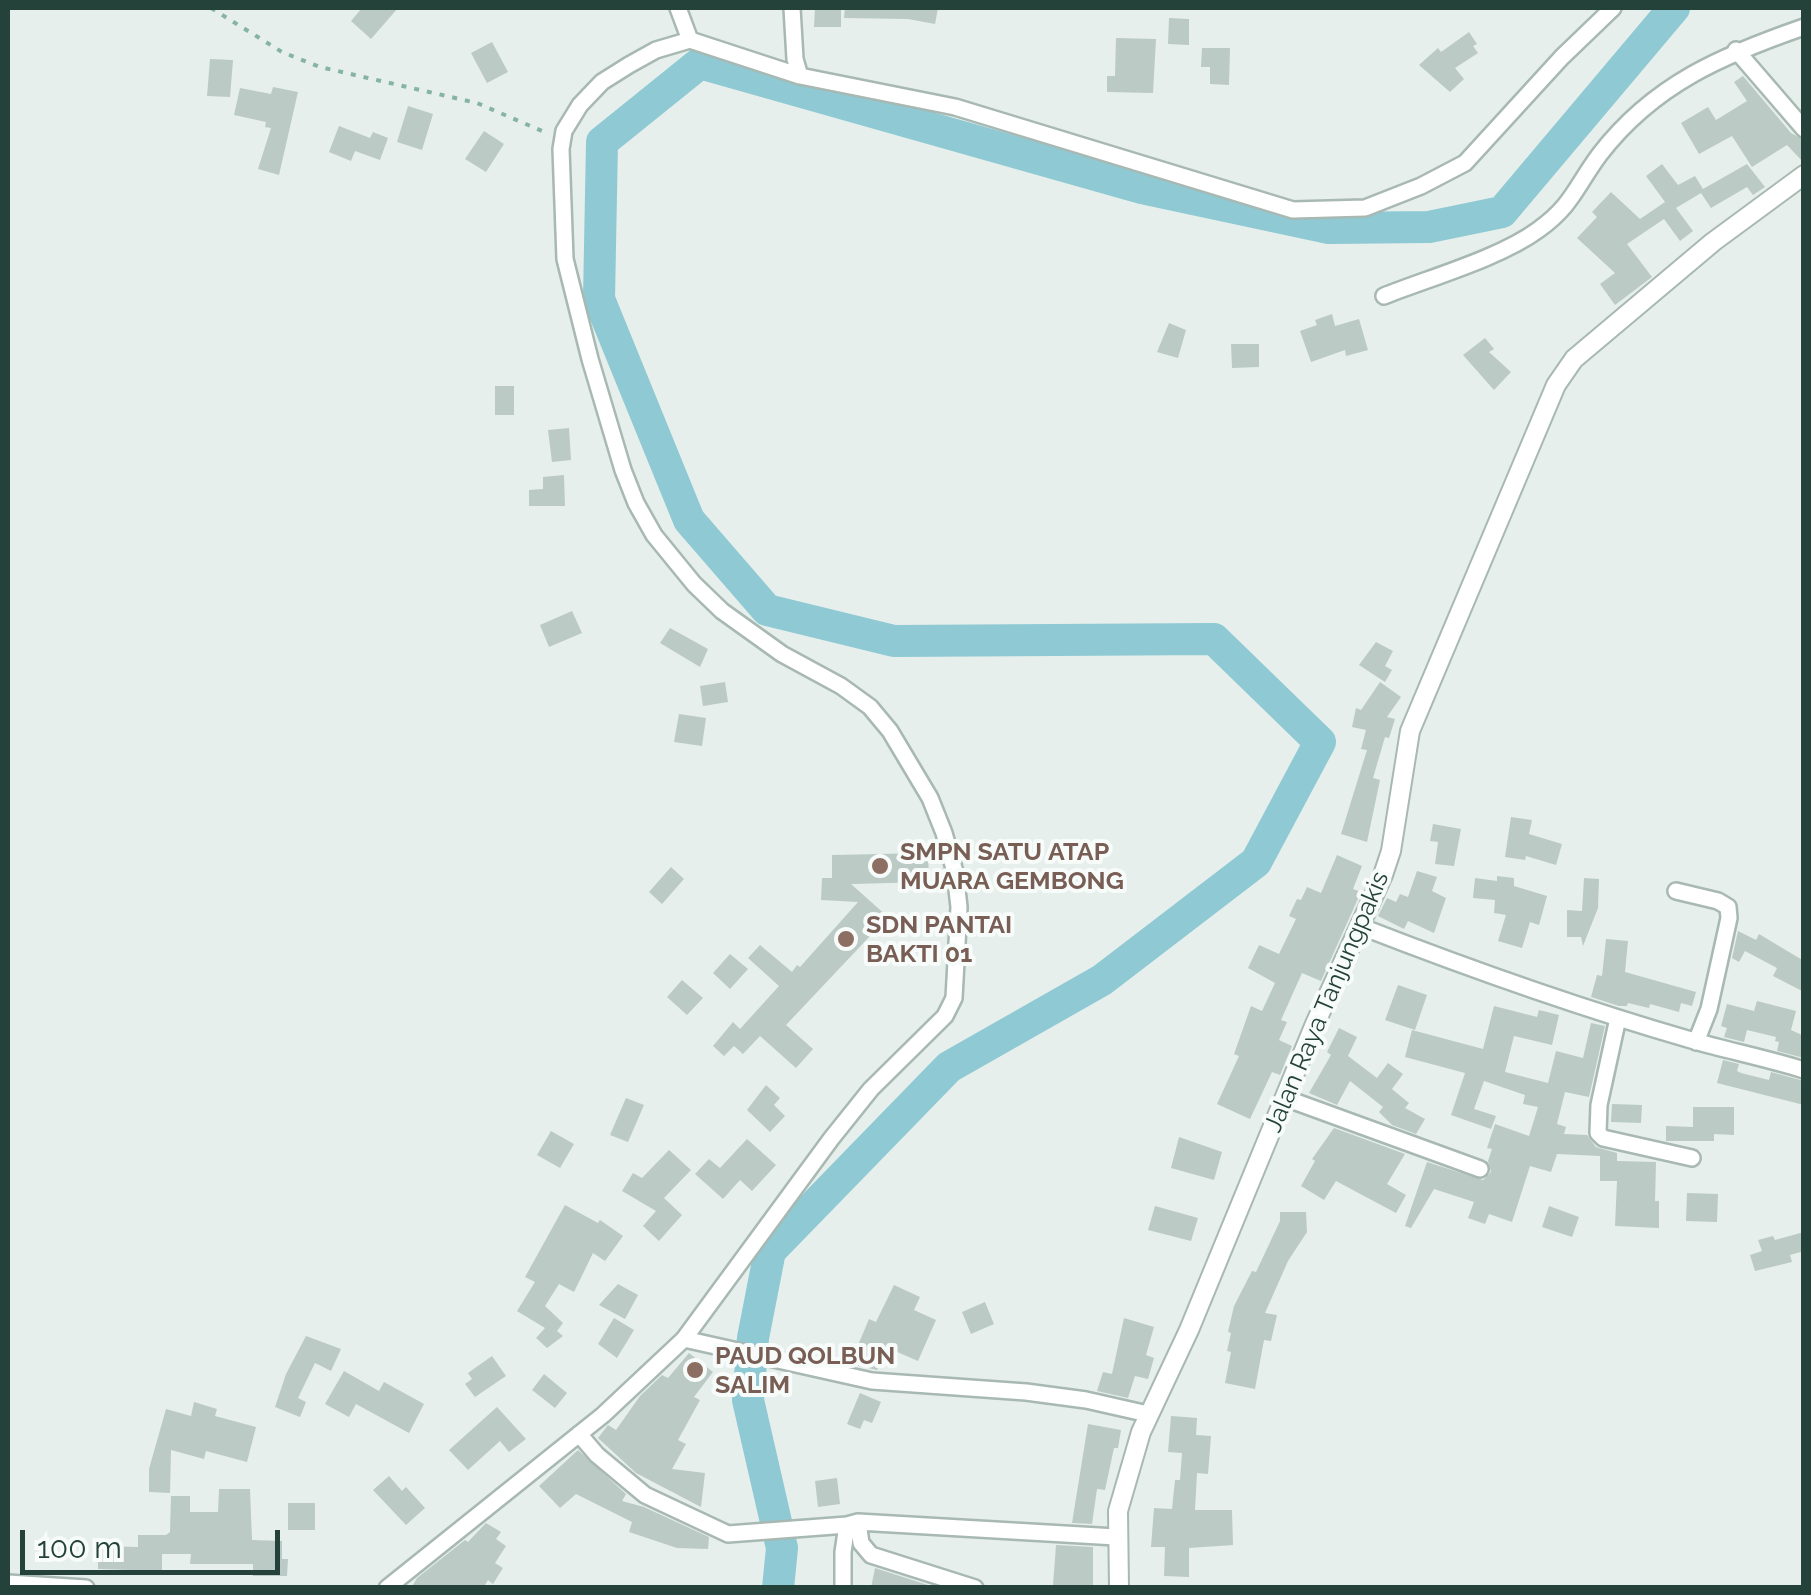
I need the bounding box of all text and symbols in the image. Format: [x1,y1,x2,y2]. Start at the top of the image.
place label: SMPN SATU ATAP MUARA GEMBONG [900,837,1124,896]
marker: SMPN SATU ATAP MUARA GEMBONG [869,855,891,877]
street label: Jalan Raya Tanjungpakis [1258,867,1396,1137]
place label: SDN PANTAI BAKTI 01 [866,910,1012,969]
marker: SDN PANTAI BAKTI 01 [835,928,857,950]
place label: PAUD QOLBUN SALIM [715,1341,895,1400]
marker: PAUD QOLBUN SALIM [684,1359,706,1381]
scale bar [25,1510,285,1572]
text: 100 m [37,1530,122,1565]

